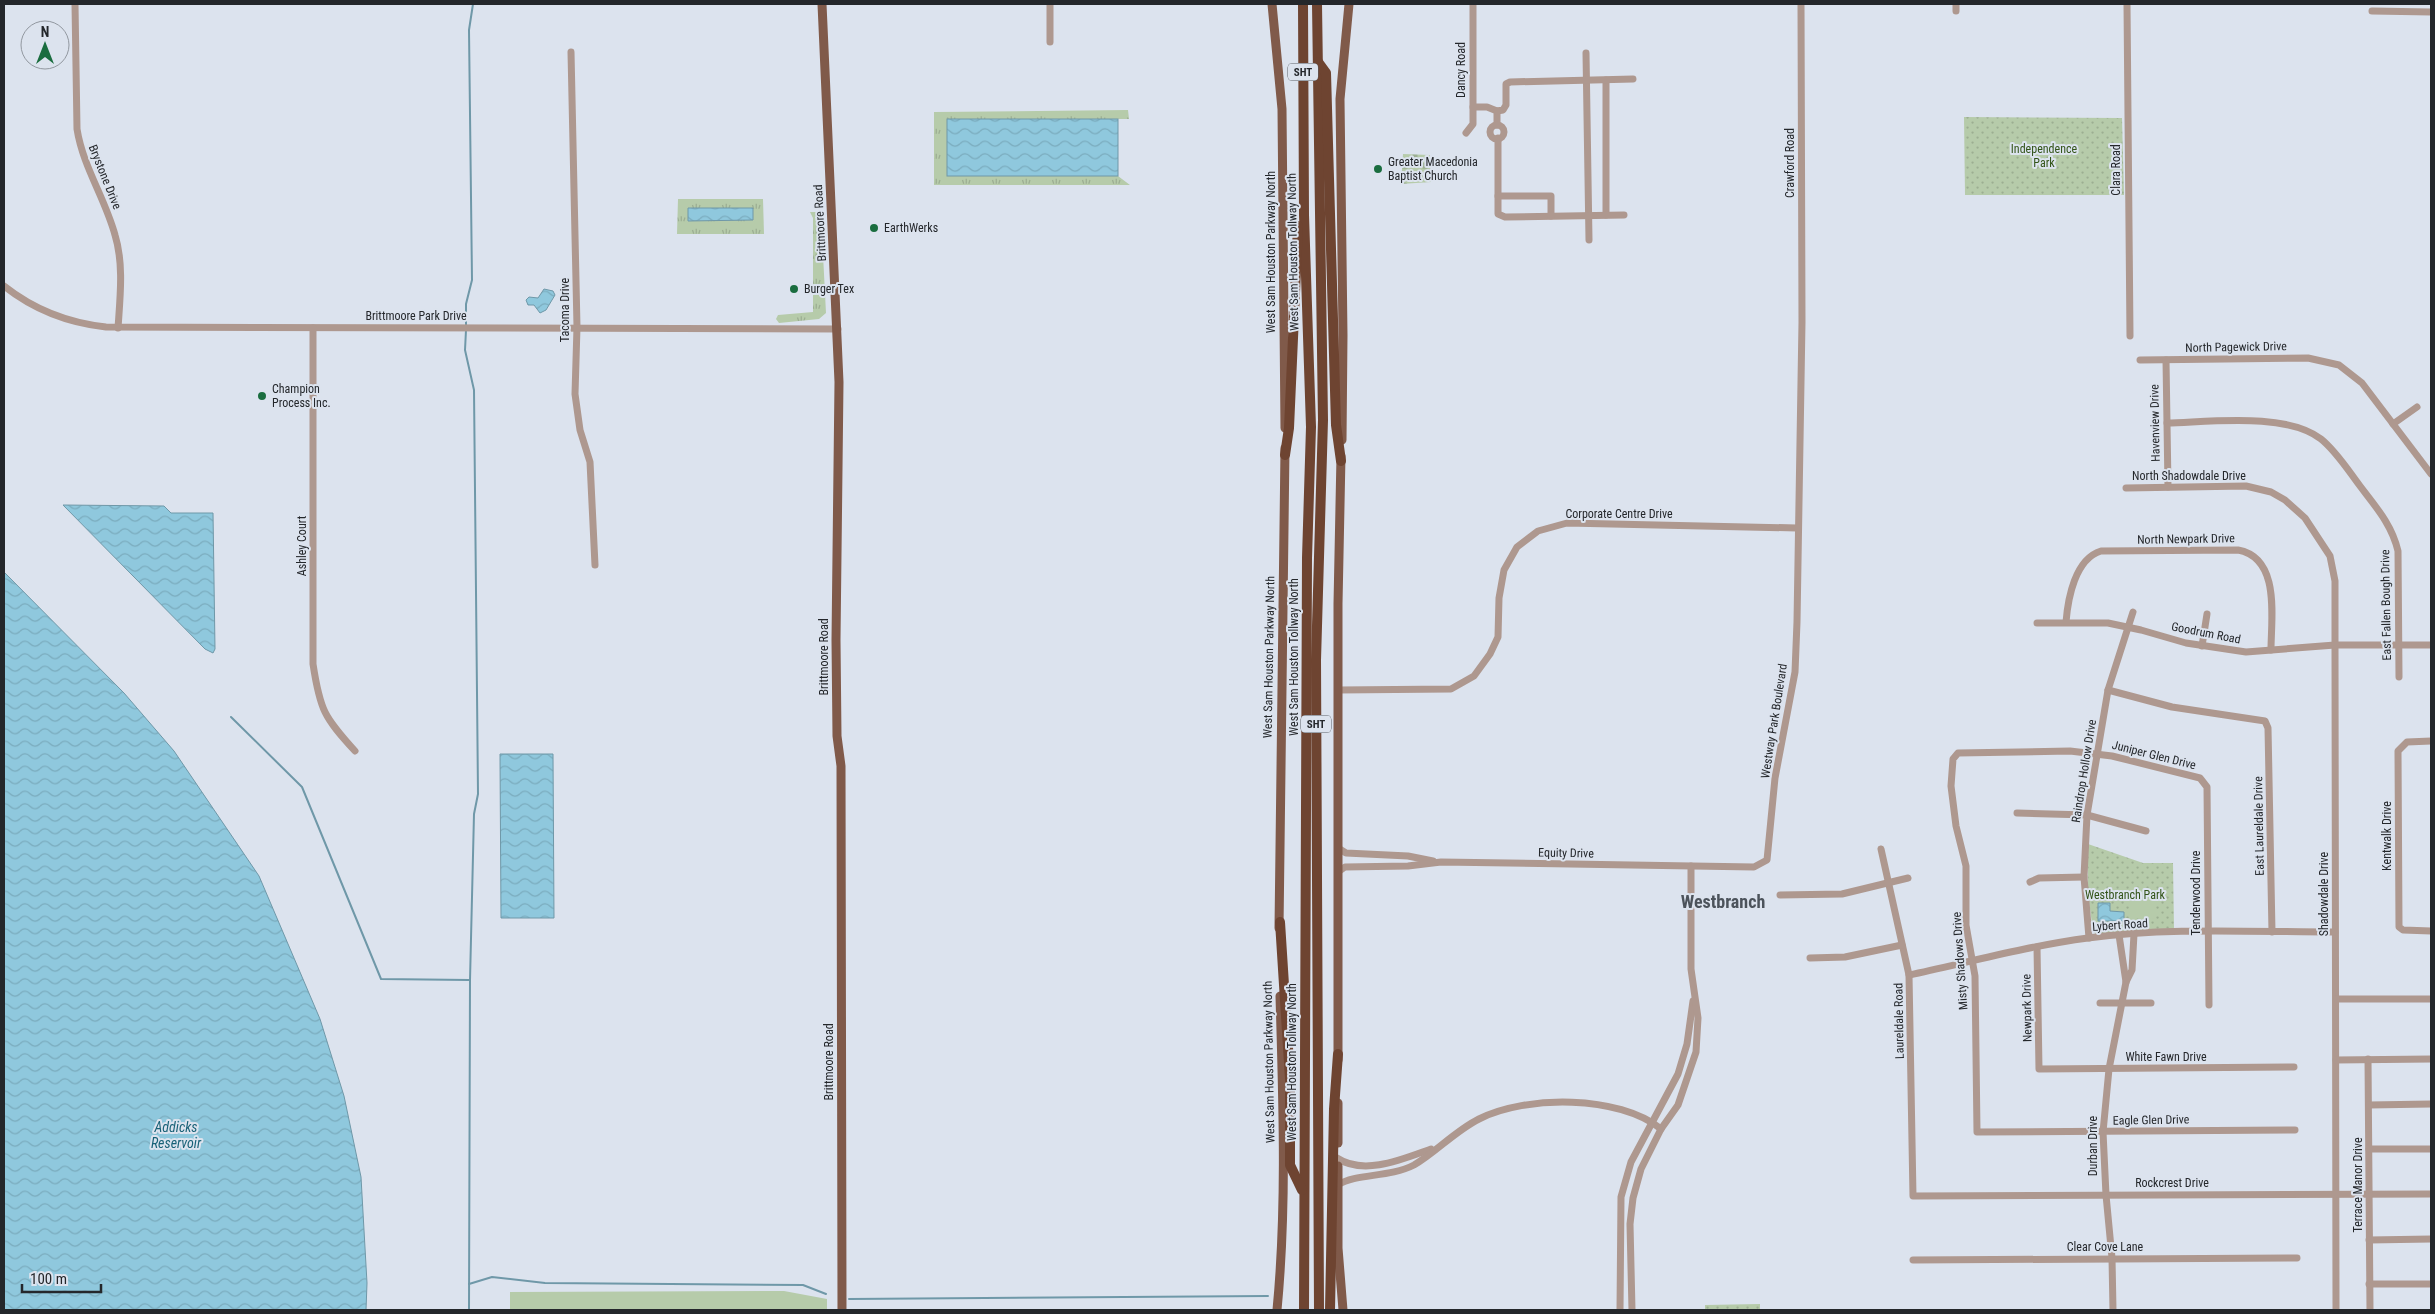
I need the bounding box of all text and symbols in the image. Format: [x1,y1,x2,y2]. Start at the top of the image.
north arrow [20,20,70,70]
text: N [41,24,49,40]
street label: Dancy Road [1454,42,1468,98]
road number: SHT [1288,64,1318,80]
street label: Crawford Road [1783,128,1797,198]
park label: Independence Park [2011,142,2078,170]
street label: Brystone Drive [86,143,124,212]
street label: Clara Road [2109,144,2123,196]
place label: Greater Macedonia Baptist Church [1388,155,1478,183]
marker: Greater Macedonia Baptist Church [1372,163,1384,175]
street label: West Sam Houston Parkway North [1264,171,1278,333]
street label: West Sam Houston Tollway North [1285,173,1301,331]
street label: Brittmoore Road [811,184,829,262]
place label: EarthWerks [884,221,938,235]
marker: EarthWerks [868,222,880,234]
street label: Tacoma Drive [558,277,572,342]
place label: Burger Tex [804,282,854,296]
marker: Burger Tex [788,283,800,295]
street label: Brittmoore Park Drive [365,309,467,323]
street label: North Pagewick Drive [2185,339,2287,355]
place label: Champion Process Inc. [272,382,331,410]
street label: Havenview Drive [2147,384,2163,462]
marker: Champion Process Inc. [256,390,268,402]
street label: North Shadowdale Drive [2132,469,2246,483]
street label: Corporate Centre Drive [1565,507,1673,521]
street label: Ashley Court [295,515,309,576]
street label: North Newpark Drive [2137,531,2235,547]
street label: East Fallen Bough Drive [2378,549,2394,661]
street label: West Sam Houston Parkway North [1261,576,1277,738]
street label: West Sam Houston Tollway North [1287,578,1301,736]
street label: Brittmoore Road [817,618,831,696]
street label: Goodrum Road [2170,619,2242,647]
street label: Westway Park Boulevard [1758,663,1790,779]
road number: SHT [1301,716,1331,732]
street label: Raindrop Hollow Drive [2069,718,2099,824]
street label: Juniper Glen Drive [2111,738,2198,772]
street label: East Laureldale Drive [2251,776,2267,876]
street label: Kentwalk Drive [2380,801,2394,871]
street label: Equity Drive [1538,846,1594,860]
street label: Tenderwood Drive [2189,850,2203,935]
street label: Shadowdale Drive [2317,851,2331,936]
park label: Westbranch Park [2085,888,2166,902]
district label: Westbranch [1681,891,1765,912]
street label: Misty Shadows Drive [1950,911,1970,1011]
street label: Lybert Road [2092,916,2148,934]
street label: Newpark Drive [2019,973,2035,1042]
street label: West Sam Houston Parkway North [1261,981,1277,1143]
street label: West Sam Houston Tollway North [1285,983,1299,1141]
street label: Laureldale Road [1891,983,1907,1059]
street label: Brittmoore Road [822,1023,836,1101]
street label: White Fawn Drive [2125,1050,2207,1064]
street label: Eagle Glen Drive [2113,1112,2190,1128]
street label: Durban Drive [2086,1115,2100,1176]
water label: Addicks Reservoir [151,1119,202,1151]
street label: Terrace Manor Drive [2351,1137,2365,1233]
street label: Rockcrest Drive [2135,1176,2209,1190]
street label: Clear Cove Lane [2067,1240,2144,1254]
scale bar [22,1262,101,1294]
text: 100 m [30,1270,67,1288]

